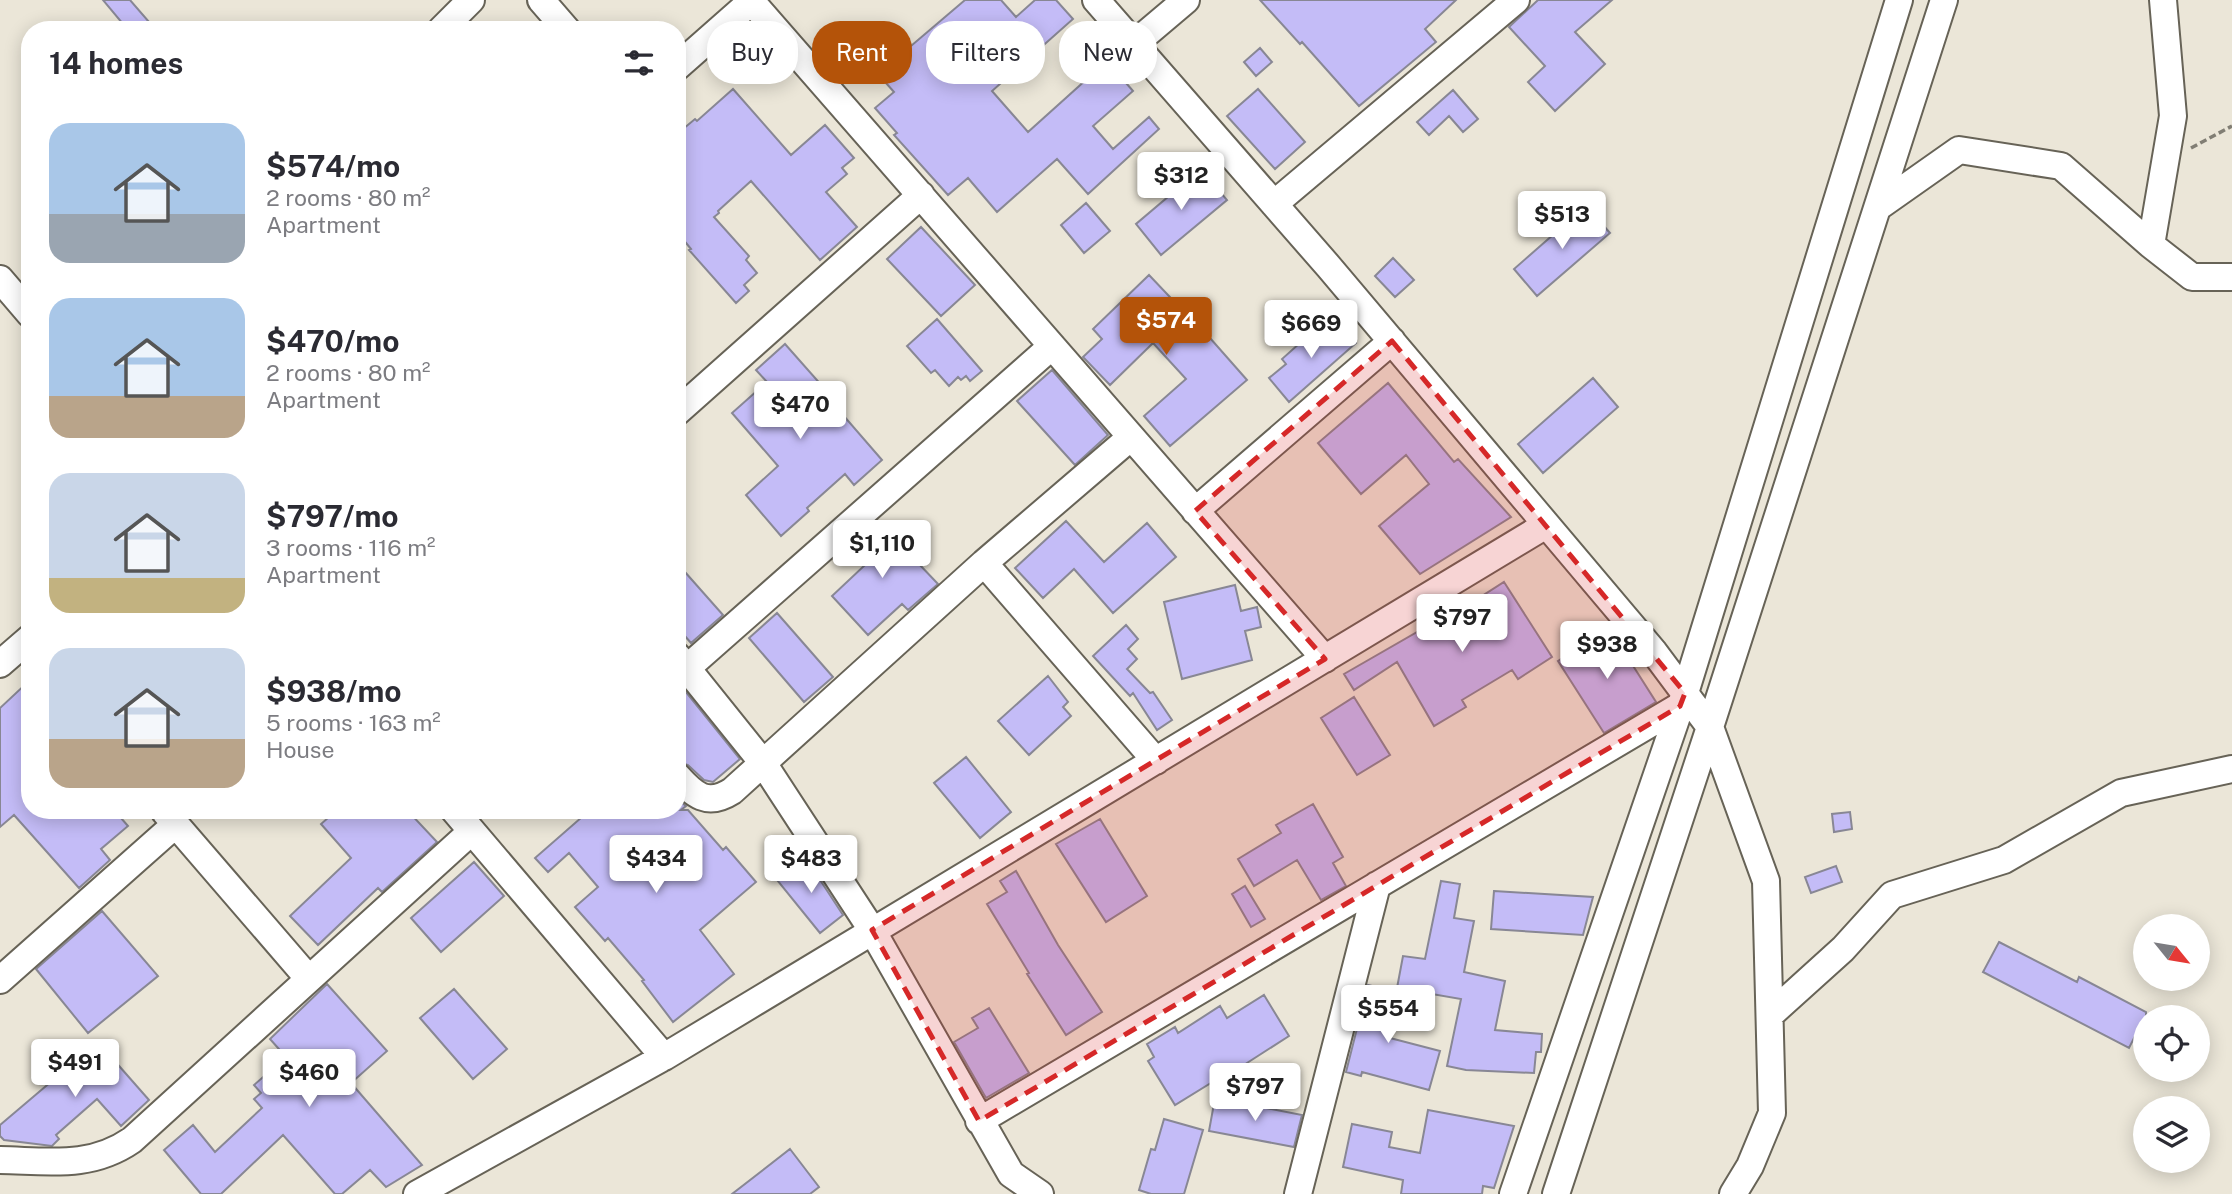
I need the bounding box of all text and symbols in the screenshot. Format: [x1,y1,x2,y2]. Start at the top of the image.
chip: Buy [707,21,798,84]
chip: Rent [812,21,912,84]
chip: Filters [926,21,1045,84]
chip: New [1059,21,1157,84]
icon: filters [620,44,658,82]
text: 14 homes [49,45,183,81]
text: $574/mo [266,148,400,184]
icon: home [105,151,189,235]
pin: $312 [1140,152,1222,212]
text: $312 [1153,161,1209,188]
text: 2 rooms · 80 m² [266,184,431,211]
pin: $513 [1521,191,1603,251]
text: $513 [1534,200,1590,227]
text: Apartment [266,211,381,238]
pin: $574 [1125,298,1207,357]
pin: $669 [1270,300,1352,360]
text: $574 [1136,306,1196,333]
text: $669 [1280,309,1342,336]
text: $470/mo [266,323,400,359]
icon: home [105,326,189,410]
text: 2 rooms · 80 m² [266,359,431,386]
pin: $470 [759,382,841,441]
text: Apartment [266,386,381,413]
text: $470 [770,390,830,417]
text: $797/mo [266,498,399,534]
icon: home [105,501,189,585]
pin: $1,110 [825,520,939,580]
text: $1,110 [849,529,915,556]
text: 3 rooms · 116 m² [266,534,436,561]
text: Apartment [266,561,381,588]
pin: $797 [1421,594,1503,654]
text: $797 [1432,603,1492,630]
pin: $938 [1566,622,1648,681]
text: $938 [1576,630,1638,657]
text: $938/mo [266,673,402,709]
icon: home [105,676,189,760]
text: 5 rooms · 163 m² [266,709,441,736]
text: House [266,736,334,763]
pin: $434 [615,836,697,895]
pin: $483 [770,836,852,895]
text: $434 [625,844,687,871]
text: $483 [780,844,842,871]
north arrow [2133,914,2210,990]
map controls [2133,914,2210,1173]
pin: $554 [1347,986,1429,1045]
text: $554 [1357,994,1419,1021]
button: locate [2133,1005,2210,1082]
pin: $491 [34,1040,116,1099]
text: $491 [47,1048,103,1075]
pin: $460 [268,1050,350,1109]
text: $460 [279,1058,339,1085]
pin: $797 [1214,1064,1296,1123]
text: $797 [1225,1072,1285,1099]
button: layers [2133,1096,2210,1173]

